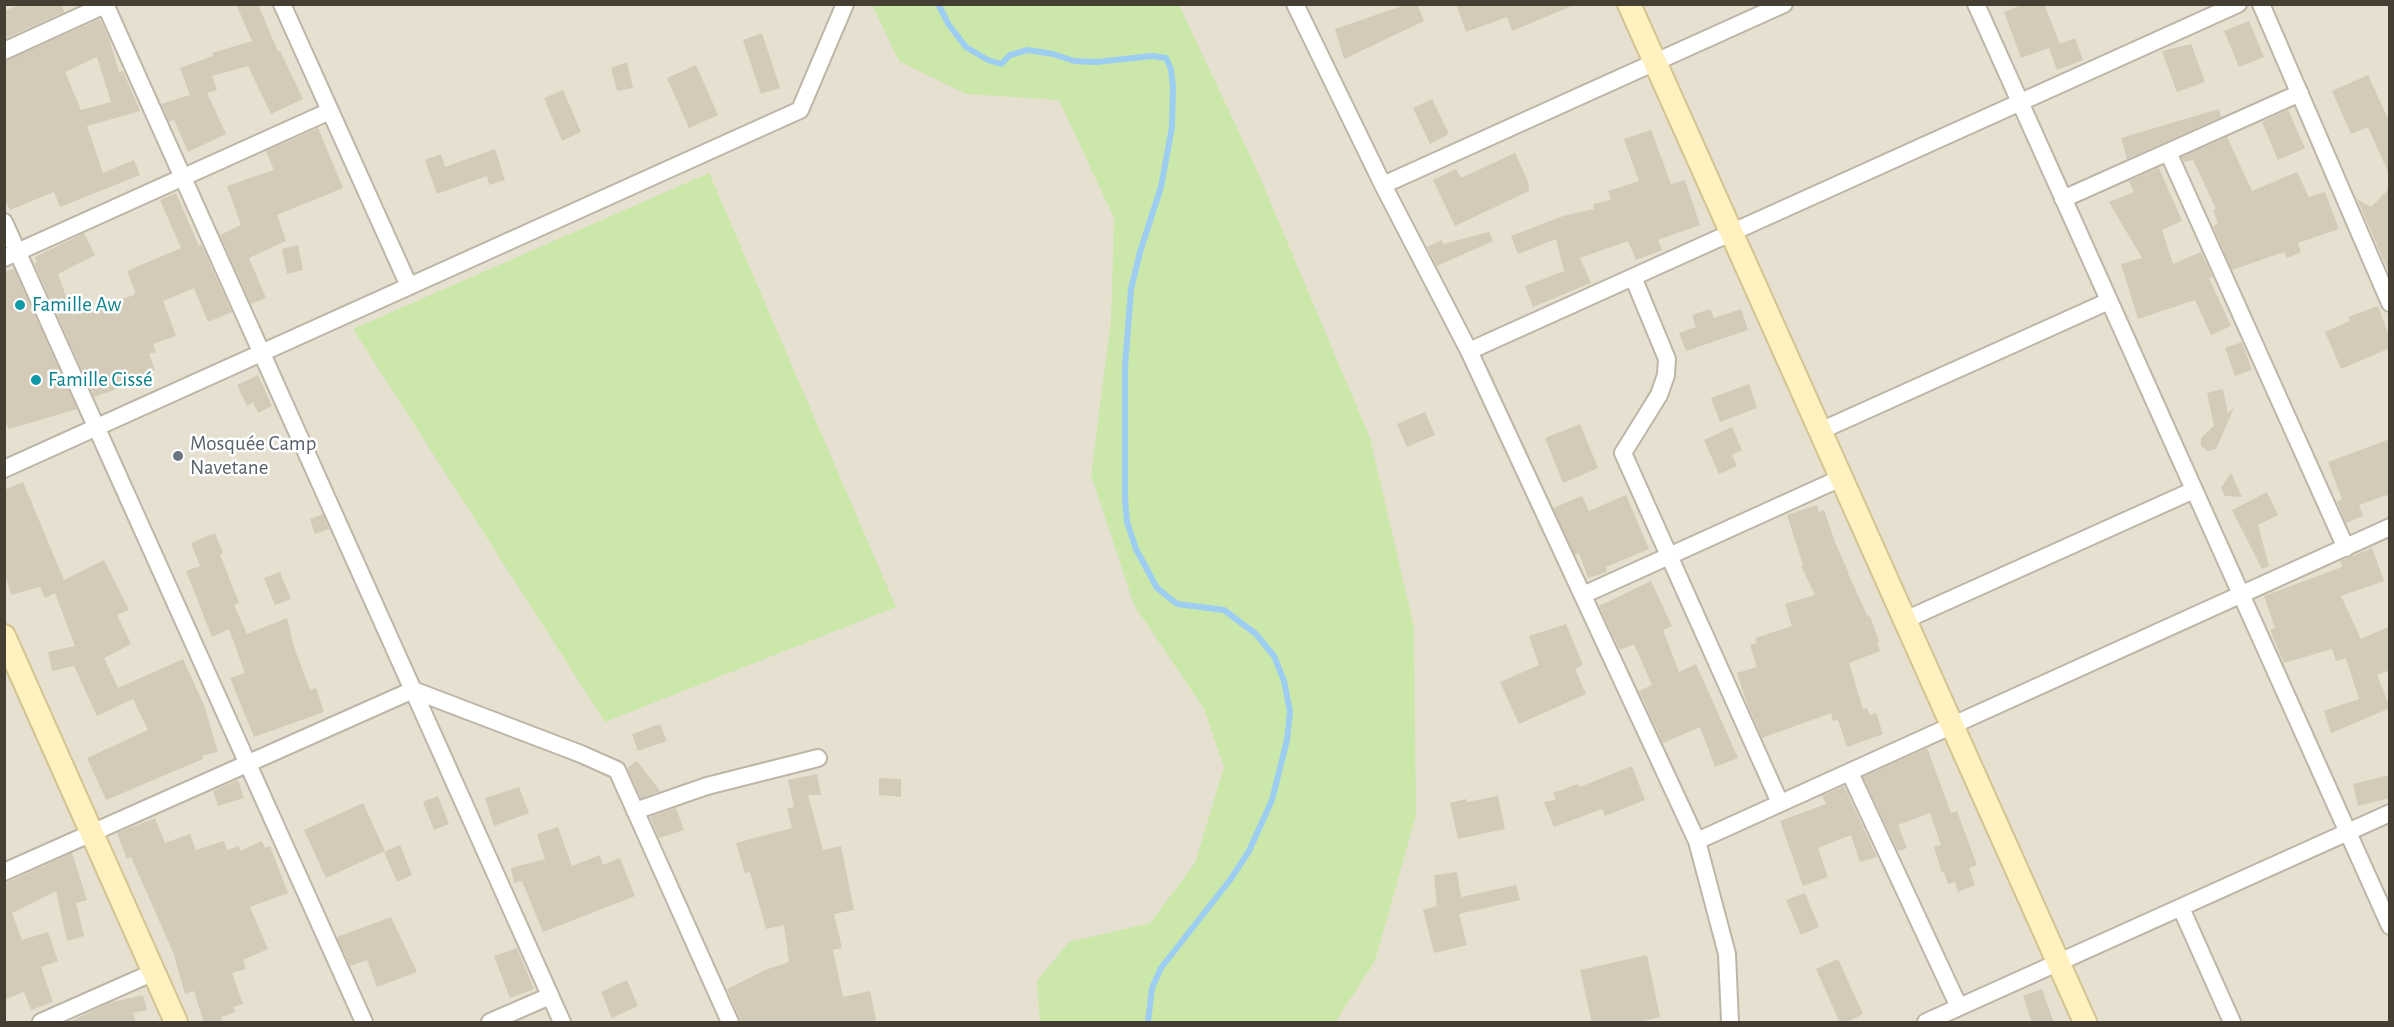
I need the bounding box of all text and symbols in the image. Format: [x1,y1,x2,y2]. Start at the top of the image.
place label: Famille Aw [32,292,121,318]
marker: Famille Aw [13,298,27,312]
place label: Famille Cissé [48,367,153,393]
marker: Famille Cissé [29,373,43,387]
place label: Mosquée Camp Navetane [190,431,316,481]
marker: Mosquée Camp Navetane [171,449,185,463]

